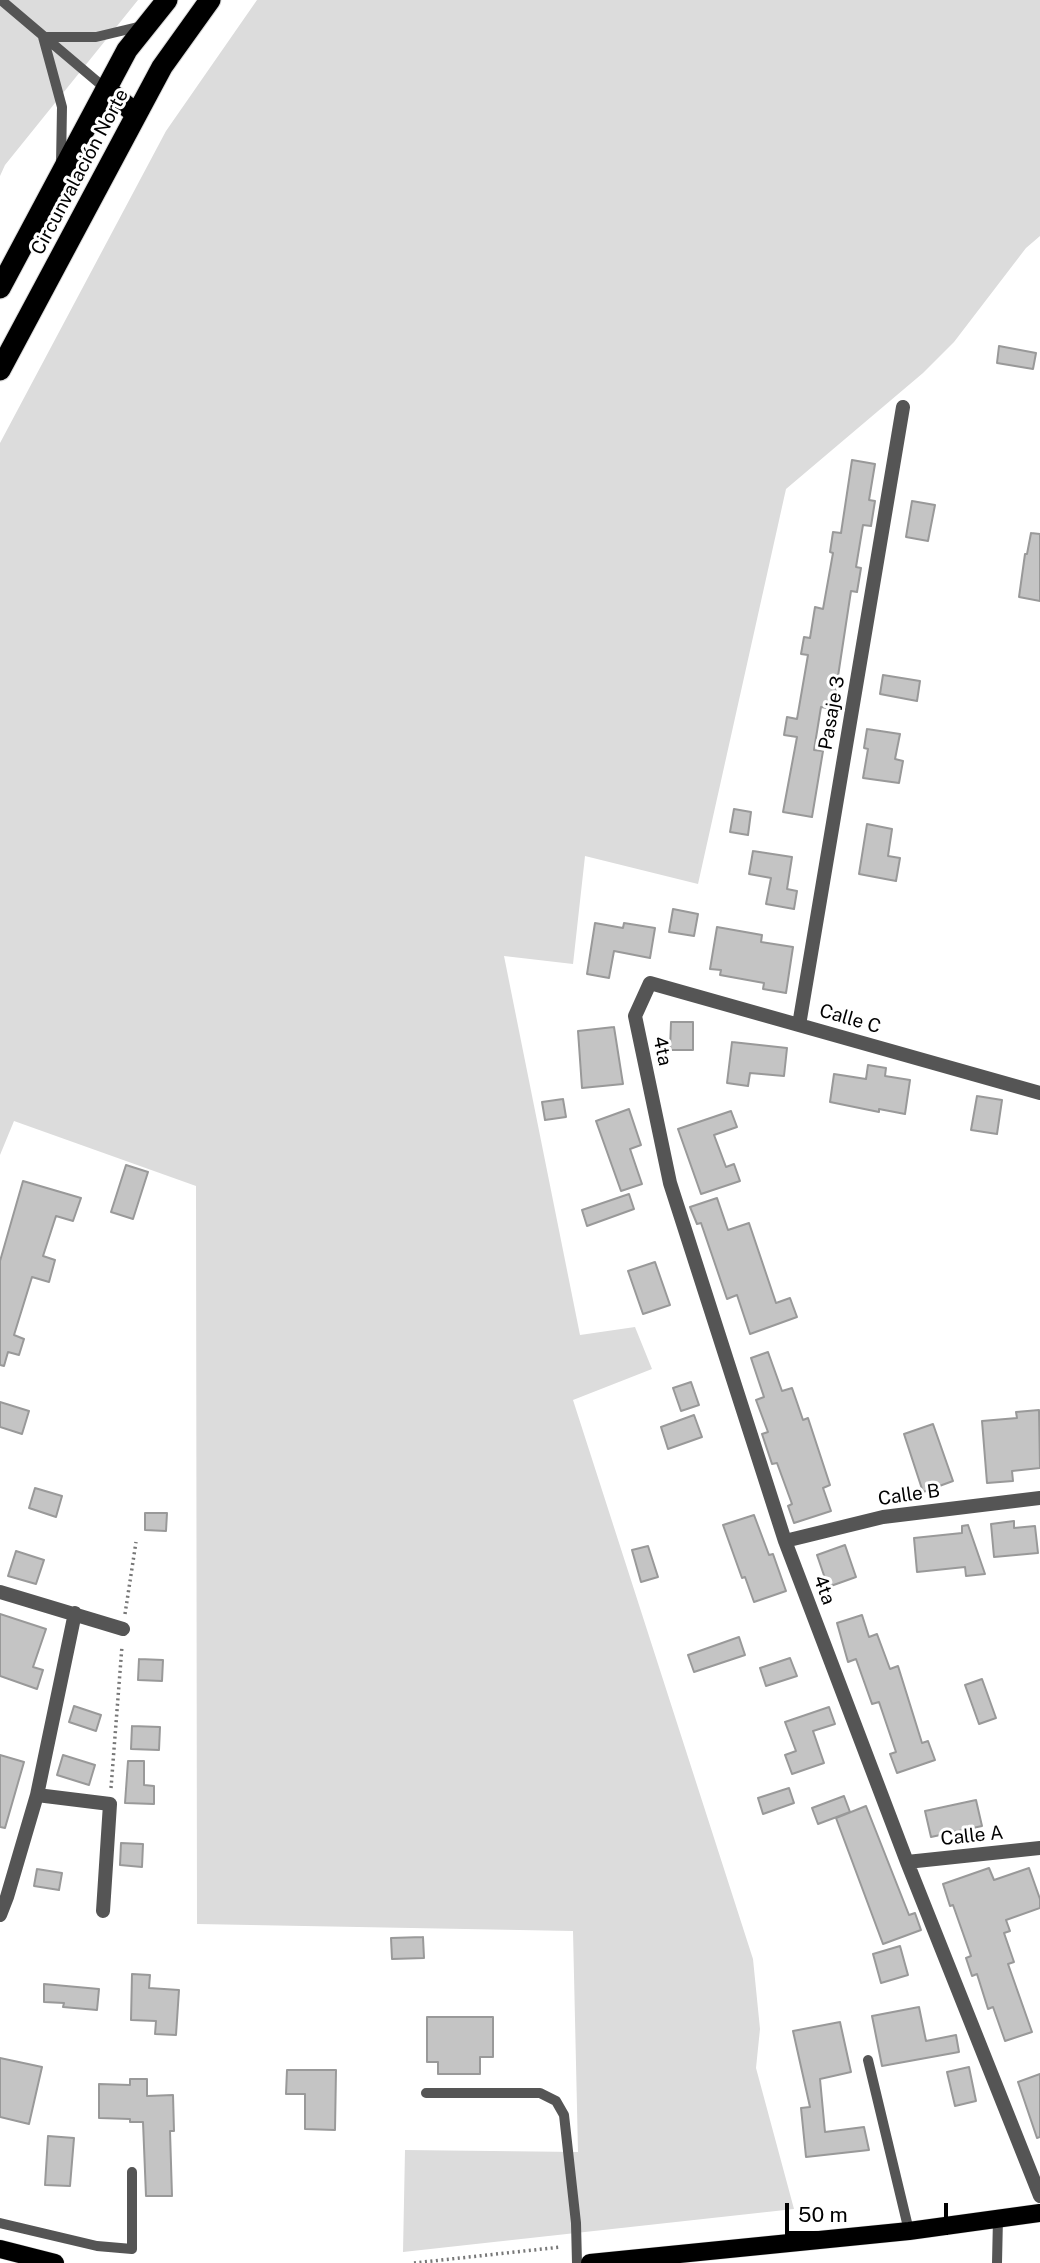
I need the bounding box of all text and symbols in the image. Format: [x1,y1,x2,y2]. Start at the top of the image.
street label: Circunvalación Norte [27,85,133,259]
street label: Pasaje 3 [814,674,850,752]
street label: Calle C [817,999,883,1039]
street label: 4ta [648,1034,676,1068]
street label: Calle B [877,1479,941,1511]
street label: 4ta [808,1572,840,1608]
street label: Calle A [939,1821,1005,1851]
scale bar [788,2190,951,2234]
text: 50 m [798,2202,848,2227]

